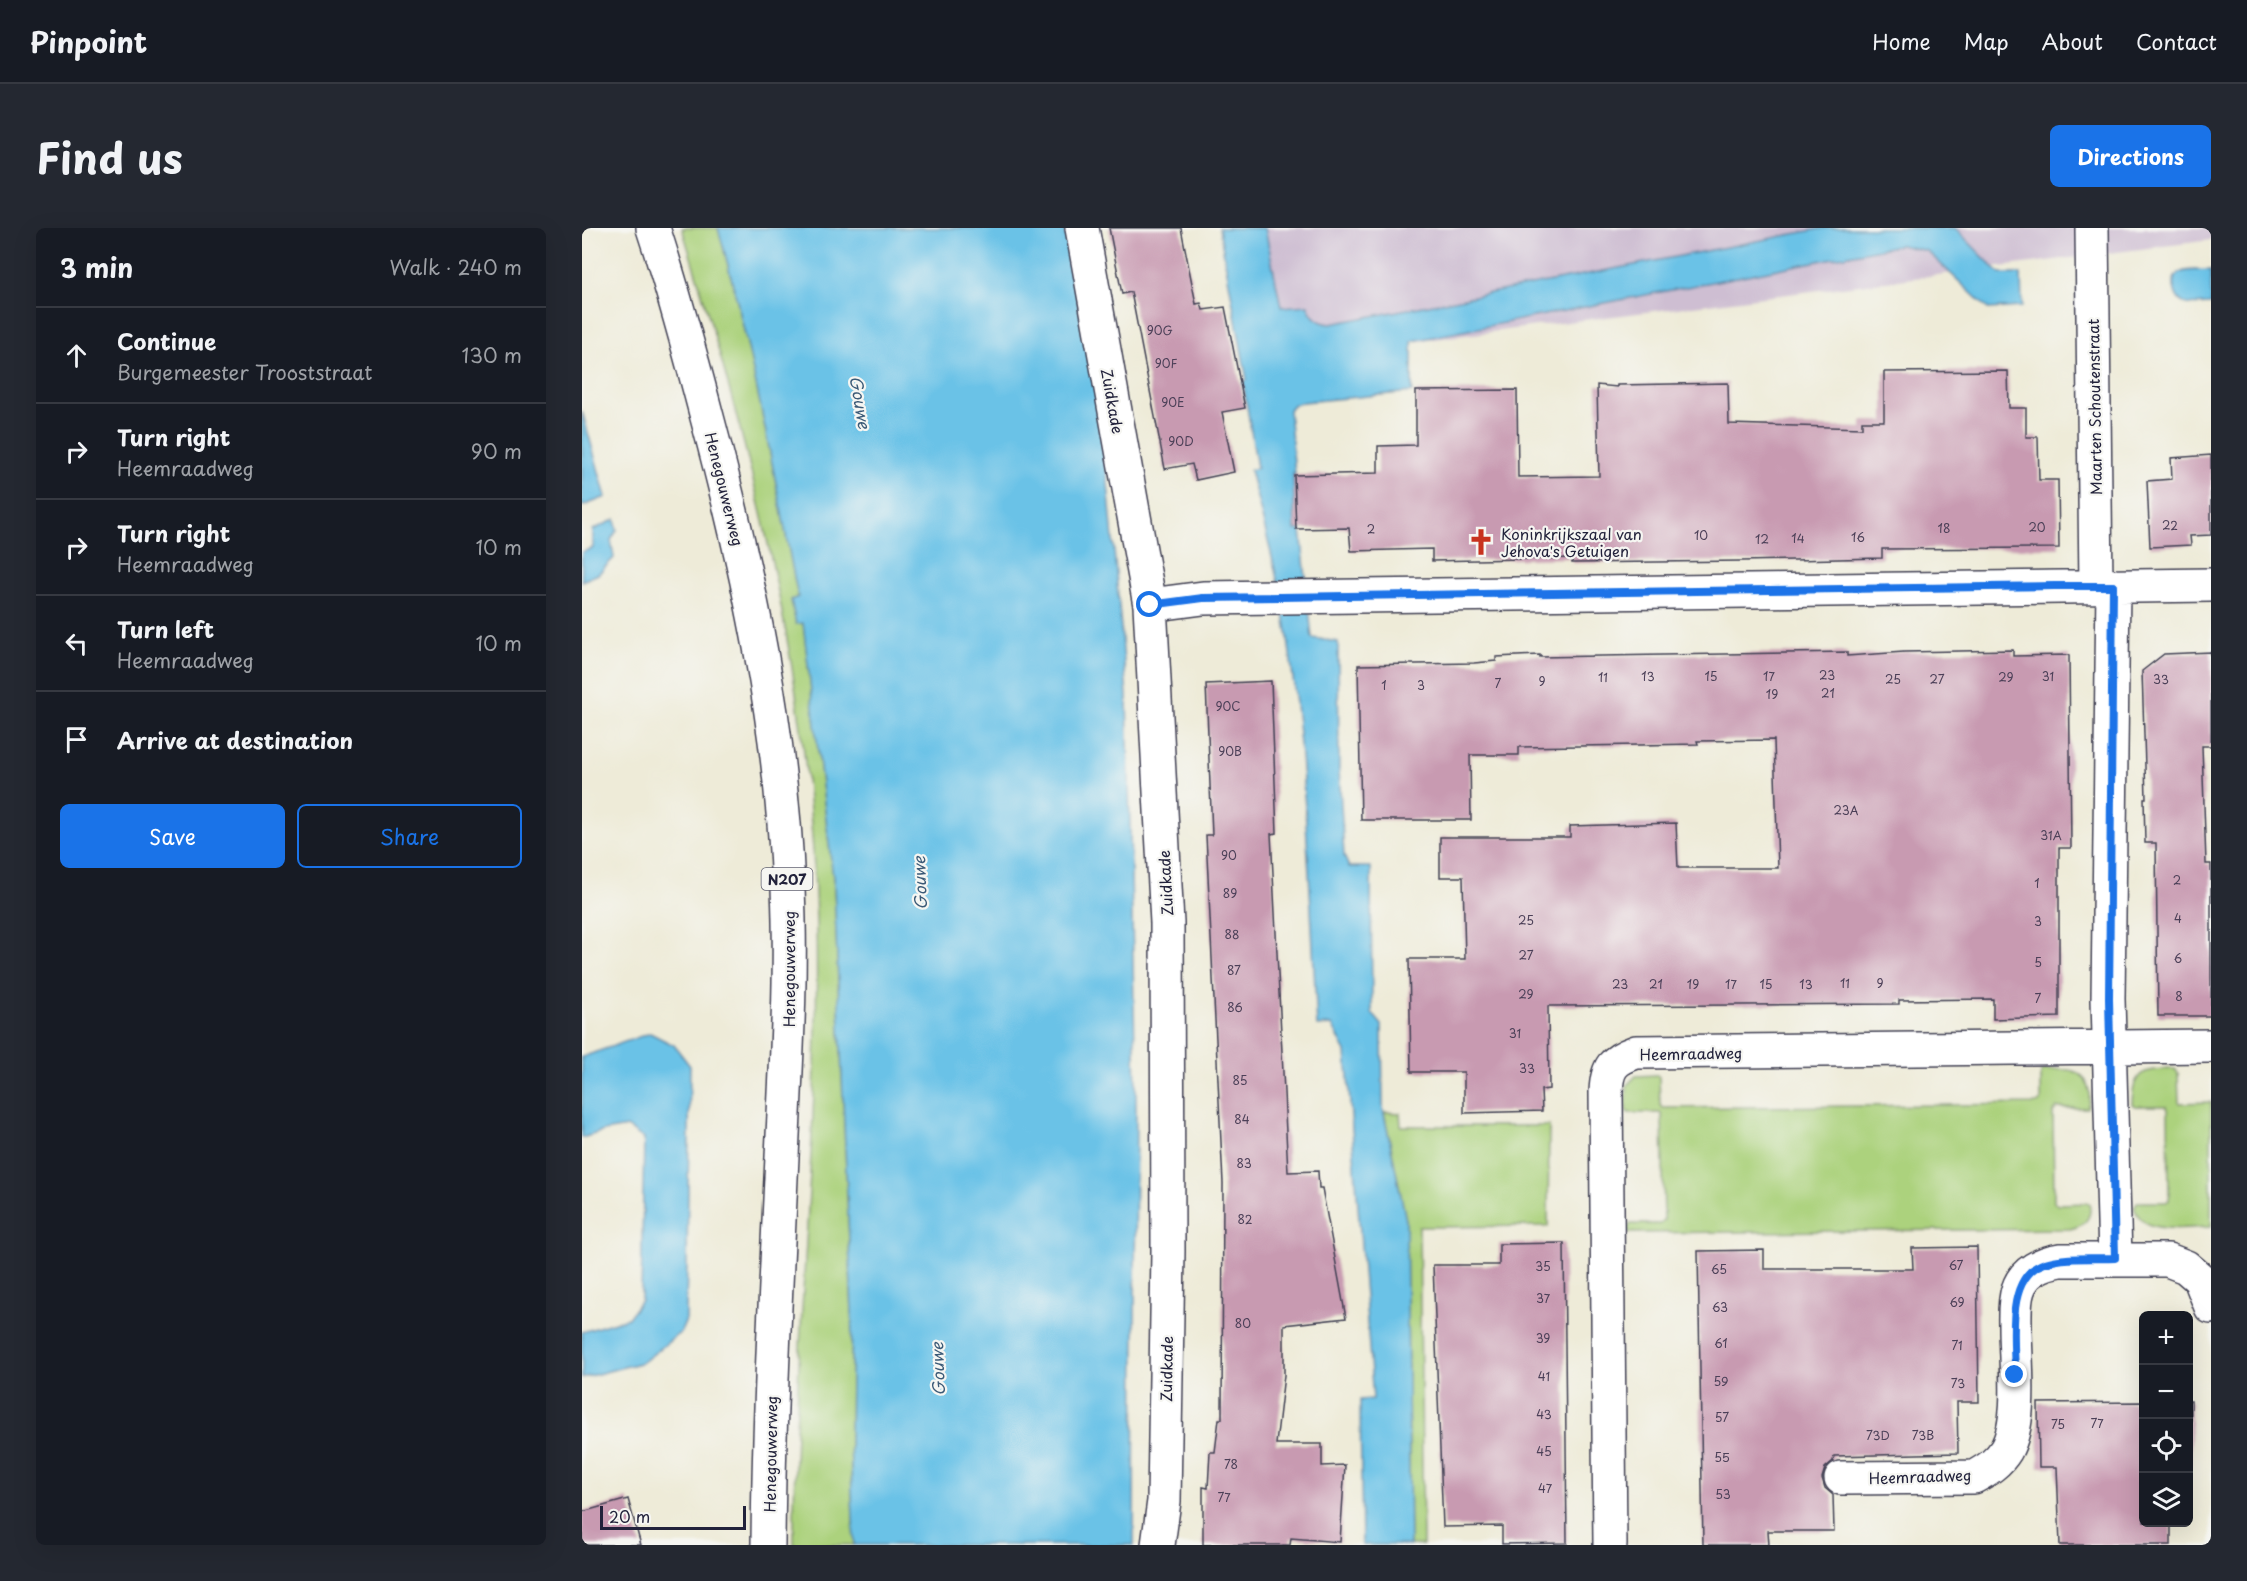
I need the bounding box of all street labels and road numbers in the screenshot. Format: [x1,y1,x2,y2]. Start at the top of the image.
street label: Maarten Schoutenstraat [2081,319,2107,495]
street label: Zuidkade [1096,367,1130,436]
street label: Henegouwerweg [700,430,750,548]
street label: Zuidkade [1152,849,1178,917]
road number: N207 [762,868,812,890]
street label: Henegouwerweg [777,911,800,1027]
street label: Heemraadweg [1639,1041,1743,1065]
street label: Zuidkade [1154,1336,1178,1402]
street label: Henegouwerweg [757,1395,783,1513]
street label: Heemraadweg [1868,1463,1972,1489]

